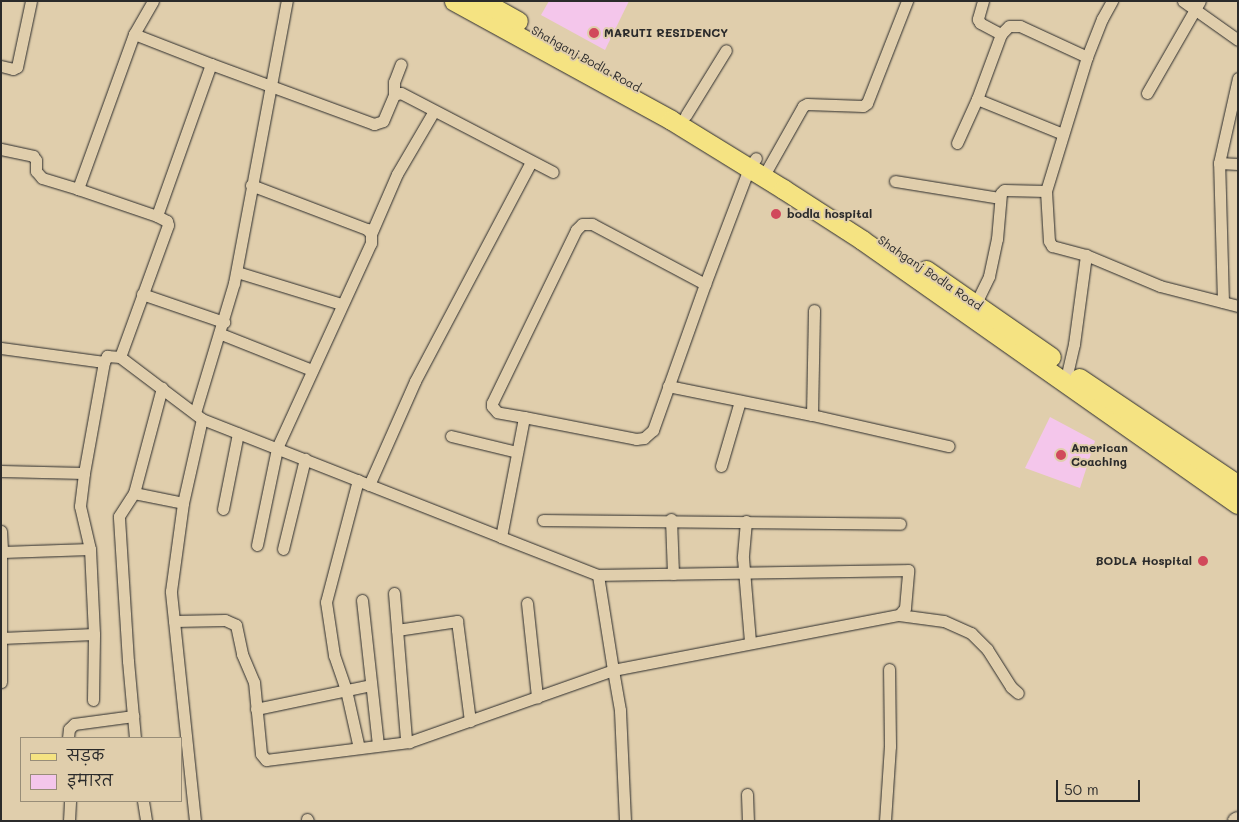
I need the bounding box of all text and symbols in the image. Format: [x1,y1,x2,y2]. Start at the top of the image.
street label: Shahganj Bodla Road [529,23,643,95]
place label: MARUTI RESIDENCY [604,26,728,40]
marker: MARUTI RESIDENCY [588,27,600,39]
marker: bodla hospital [769,207,783,221]
place label: bodla hospital [787,207,872,221]
street label: Shahganj Bodla Road [875,233,985,313]
place label: American Coaching [1071,441,1128,469]
marker: American Coaching [1055,449,1067,461]
place label: BODLA Hospital [1095,554,1192,568]
marker: BODLA Hospital [1196,554,1210,568]
legend [20,737,182,802]
text: सड़क [67,745,104,765]
text: इमारत [67,770,113,790]
scale bar [1059,770,1143,802]
text: 50 m [1064,779,1099,799]

